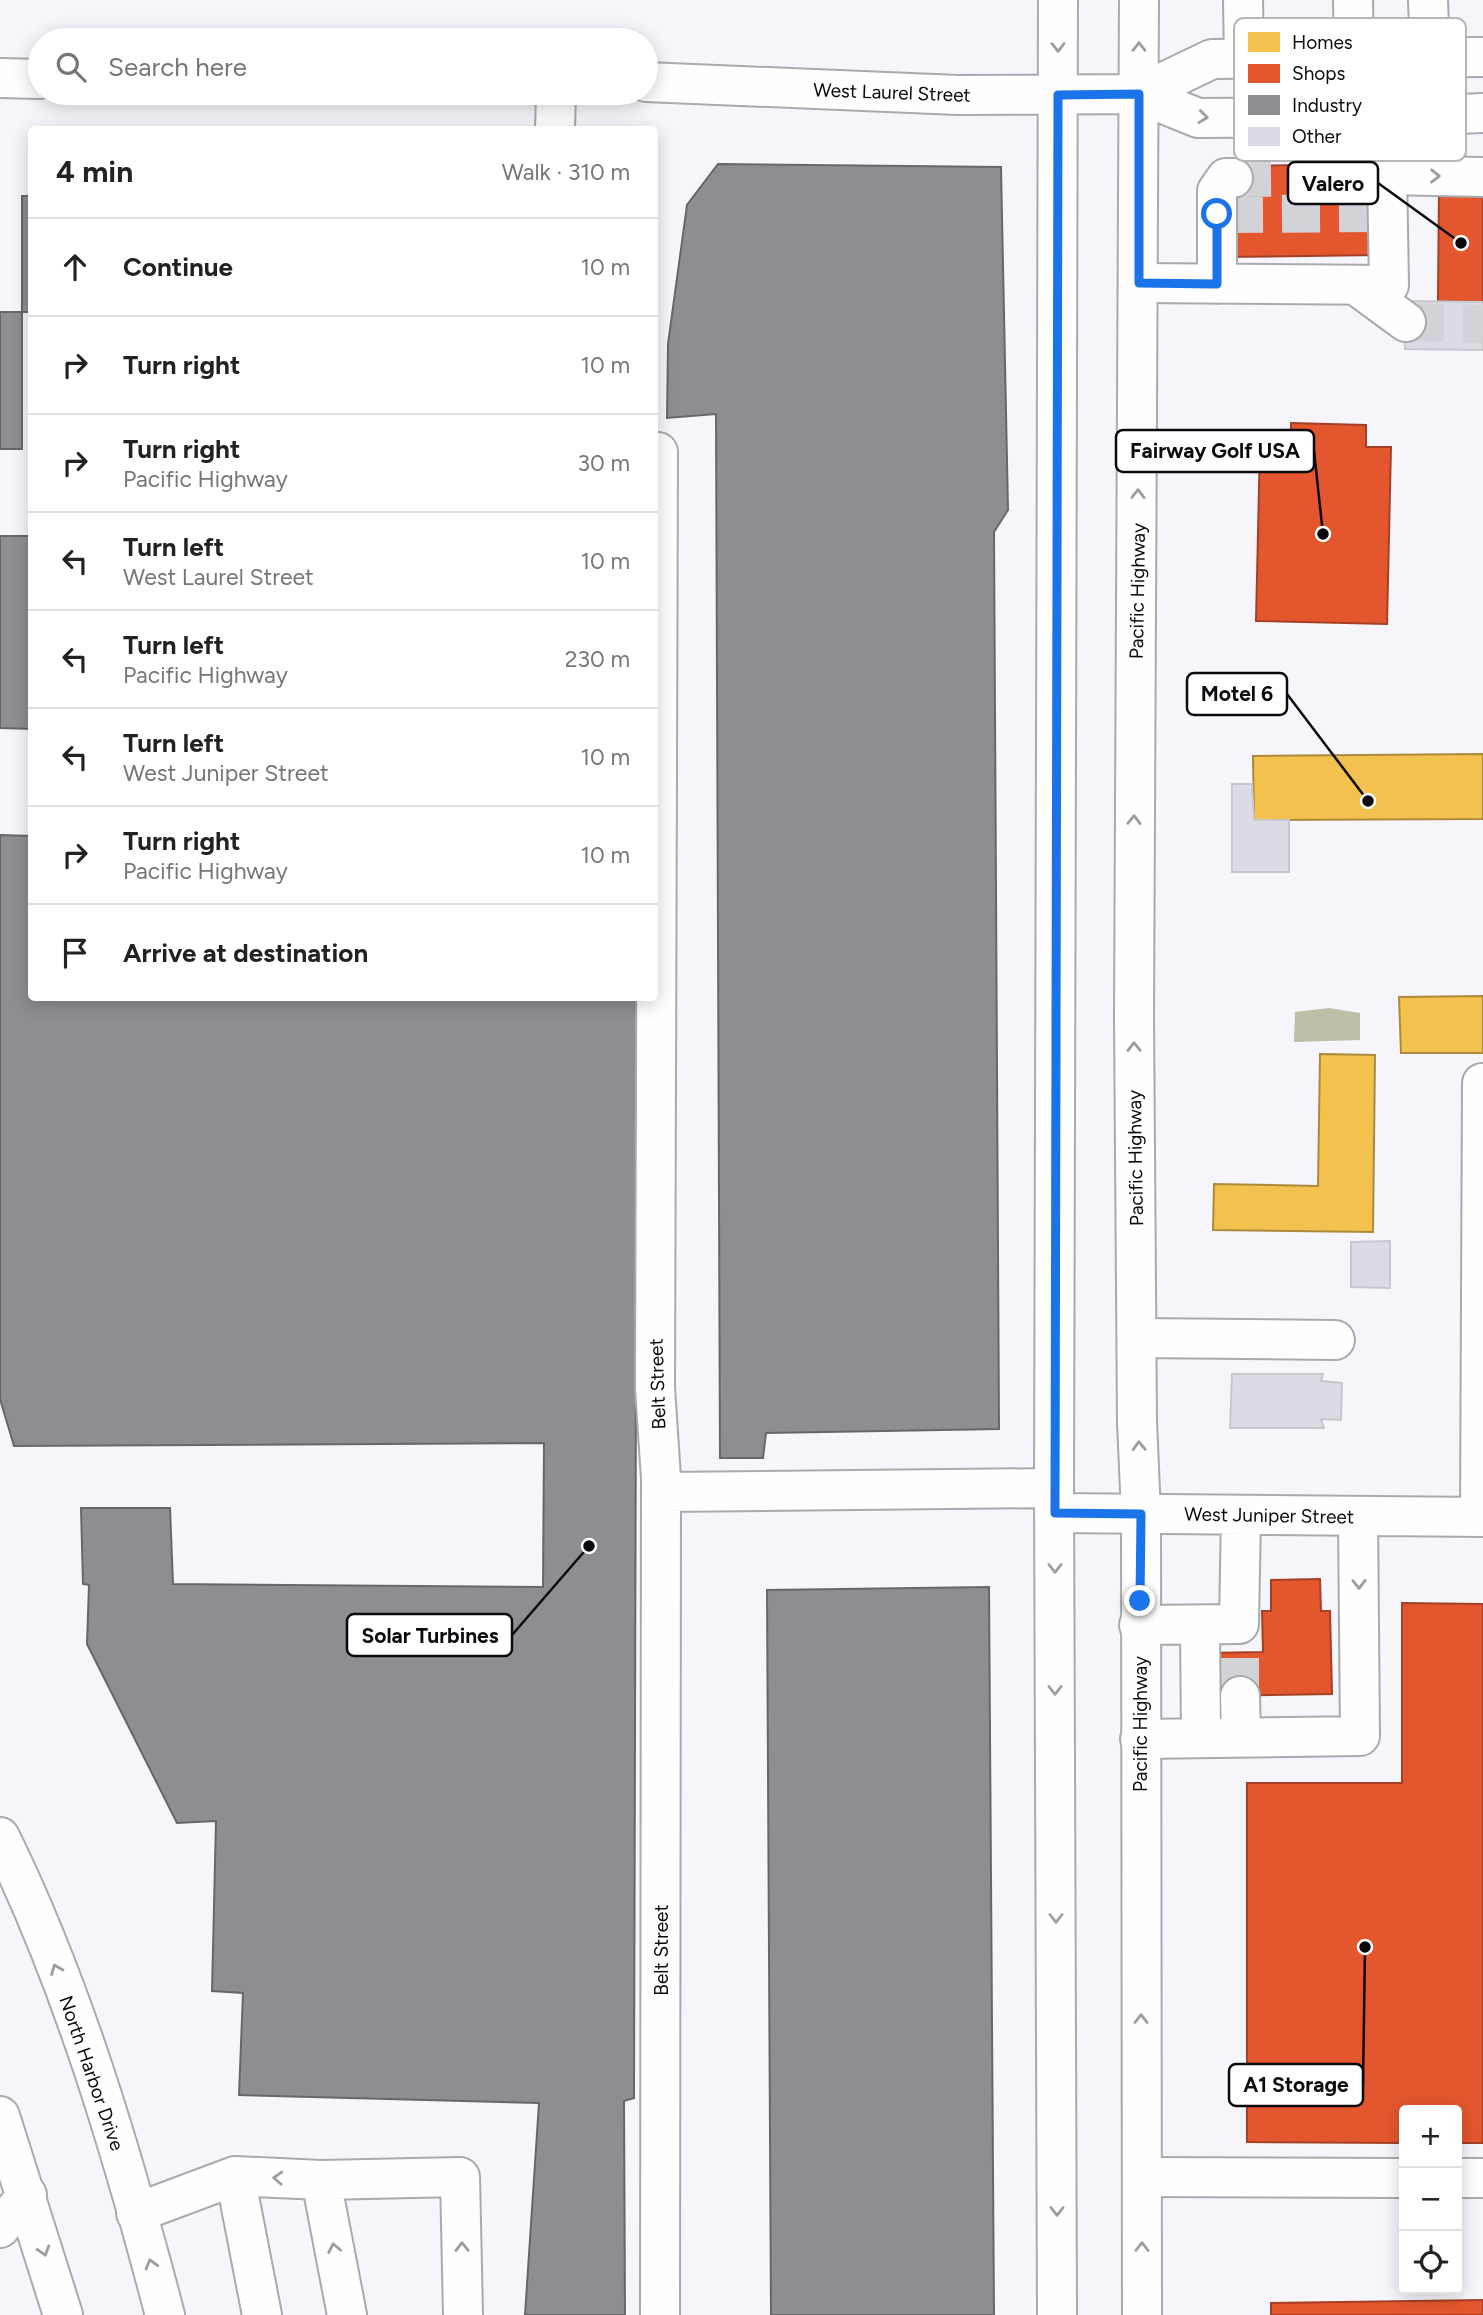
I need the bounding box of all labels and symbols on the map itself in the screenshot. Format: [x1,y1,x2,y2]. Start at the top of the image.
legend [1234,18,1466,161]
text: Homes [1292,31,1353,54]
one-way arrow [1131,41,1147,52]
one-way arrow [1050,43,1066,53]
text: Shops [1292,62,1346,85]
street label: West Laurel Street [813,78,971,107]
text: Industry [1292,94,1362,117]
one-way arrow [1197,109,1209,124]
text: Other [1292,125,1342,148]
callout: Valero [1288,162,1378,204]
one-way arrow [1430,168,1441,184]
text: Valero [1302,171,1364,196]
route start [1201,198,1232,229]
callout: Fairway Golf USA [1116,430,1314,472]
text: Fairway Golf USA [1130,438,1300,463]
one-way arrow [1130,488,1146,499]
street label: Pacific Highway [1125,523,1150,659]
callout: Motel 6 [1187,673,1287,715]
text: Motel 6 [1201,681,1273,706]
one-way arrow [1127,814,1142,825]
one-way arrow [1126,1041,1142,1052]
street label: Pacific Highway [1123,1090,1148,1226]
street label: Belt Street [644,1338,671,1430]
one-way arrow [1131,1440,1146,1451]
street label: West Juniper Street [1184,1503,1354,1528]
one-way arrow [1047,1563,1063,1573]
one-way arrow [1351,1579,1366,1590]
route end [1124,1585,1155,1616]
callout: Solar Turbines [347,1614,512,1656]
text: Solar Turbines [362,1623,499,1648]
street label: Pacific Highway [1129,1656,1152,1792]
one-way arrow [1047,1686,1063,1696]
street label: Belt Street [650,1904,673,1996]
one-way arrow [1048,1913,1064,1924]
one-way arrow [50,1964,64,1976]
street label: North Harbor Drive [54,1993,129,2154]
one-way arrow [1133,2014,1149,2024]
callout: A1 Storage [1229,2064,1363,2106]
text: A1 Storage [1243,2072,1349,2097]
one-way arrow [272,2171,283,2186]
one-way arrow [1049,2206,1065,2217]
one-way arrow [454,2241,469,2252]
one-way arrow [1134,2241,1150,2252]
one-way arrow [327,2242,342,2254]
one-way arrow [36,2244,50,2256]
one-way arrow [145,2258,159,2270]

